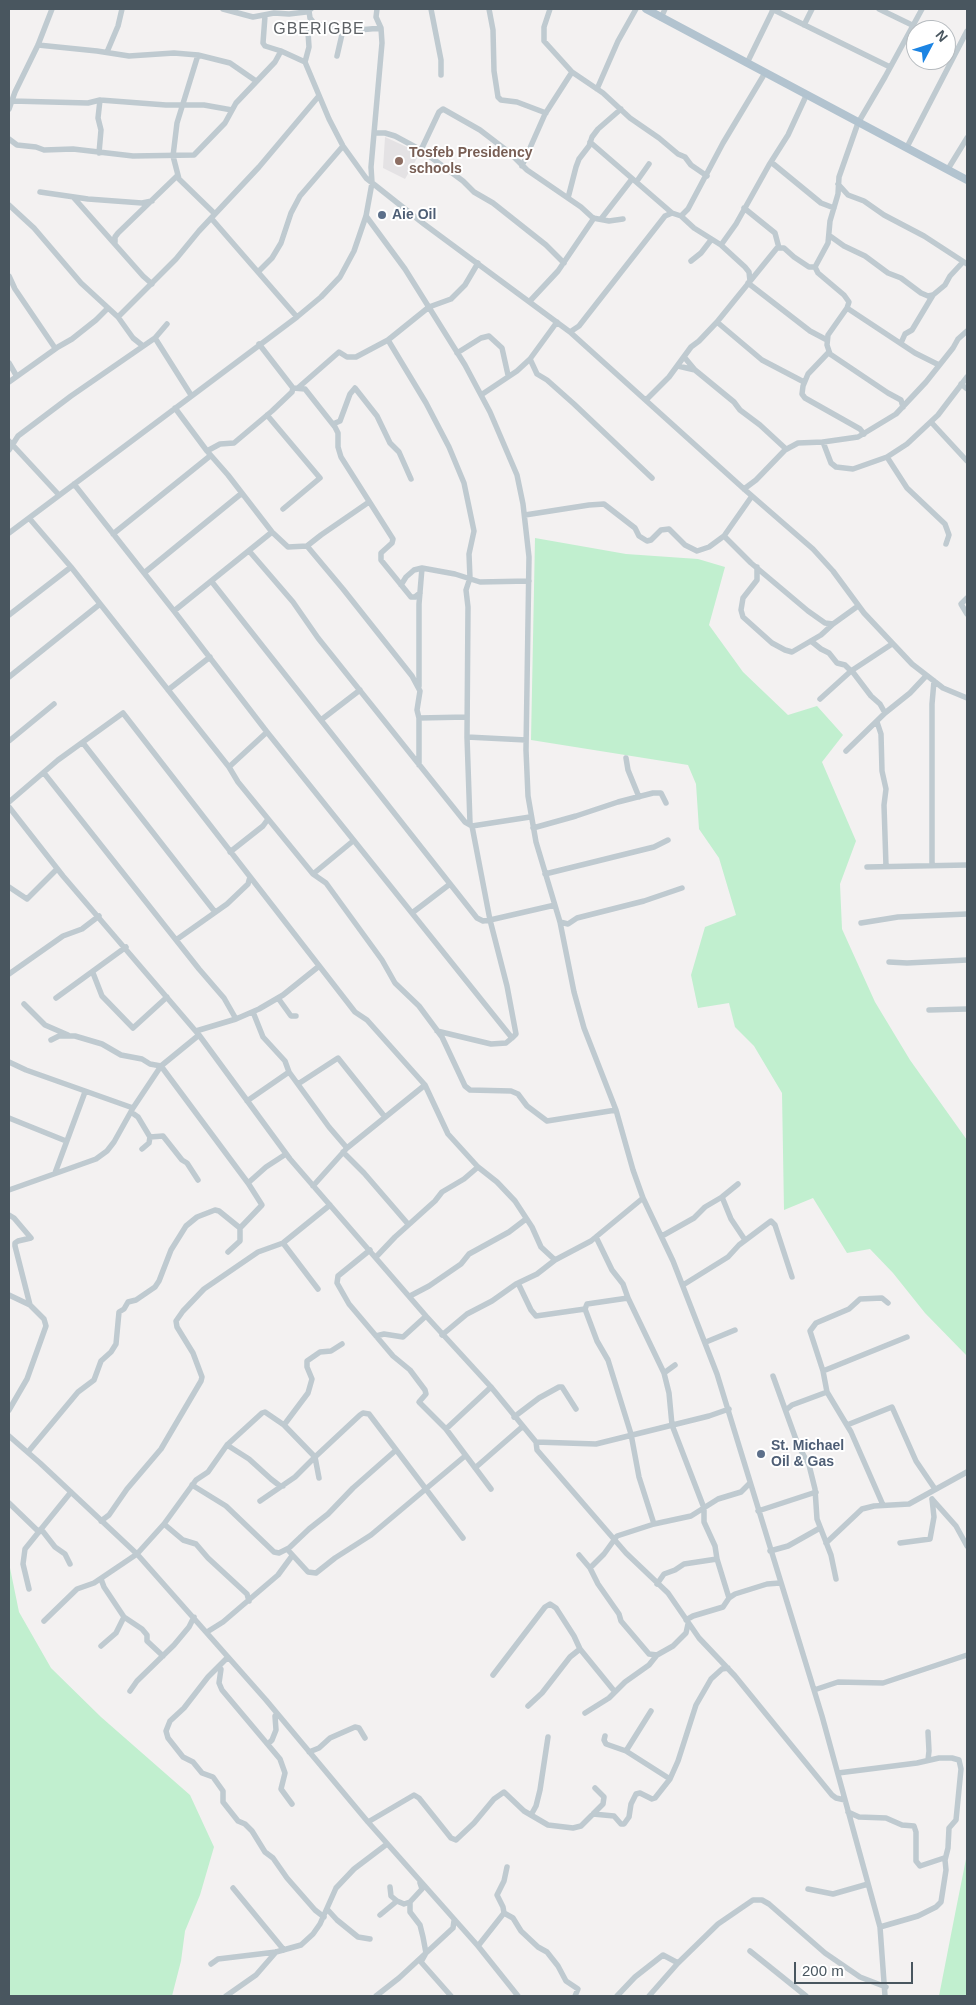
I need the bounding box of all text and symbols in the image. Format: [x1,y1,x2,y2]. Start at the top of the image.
district label: GBERIGBE [272,20,366,40]
north arrow [906,20,956,70]
text: N [932,27,951,45]
place label: Tosfeb Presidency schools [409,145,532,178]
marker: Tosfeb Presidency schools [393,155,405,167]
place label: Aie Oil [392,207,436,223]
marker: Aie Oil [376,209,388,221]
place label: St. Michael Oil & Gas [771,1438,844,1470]
marker: St. Michael Oil & Gas [755,1448,767,1460]
scale bar [796,1952,915,1984]
text: 200 m [802,1962,844,1979]

